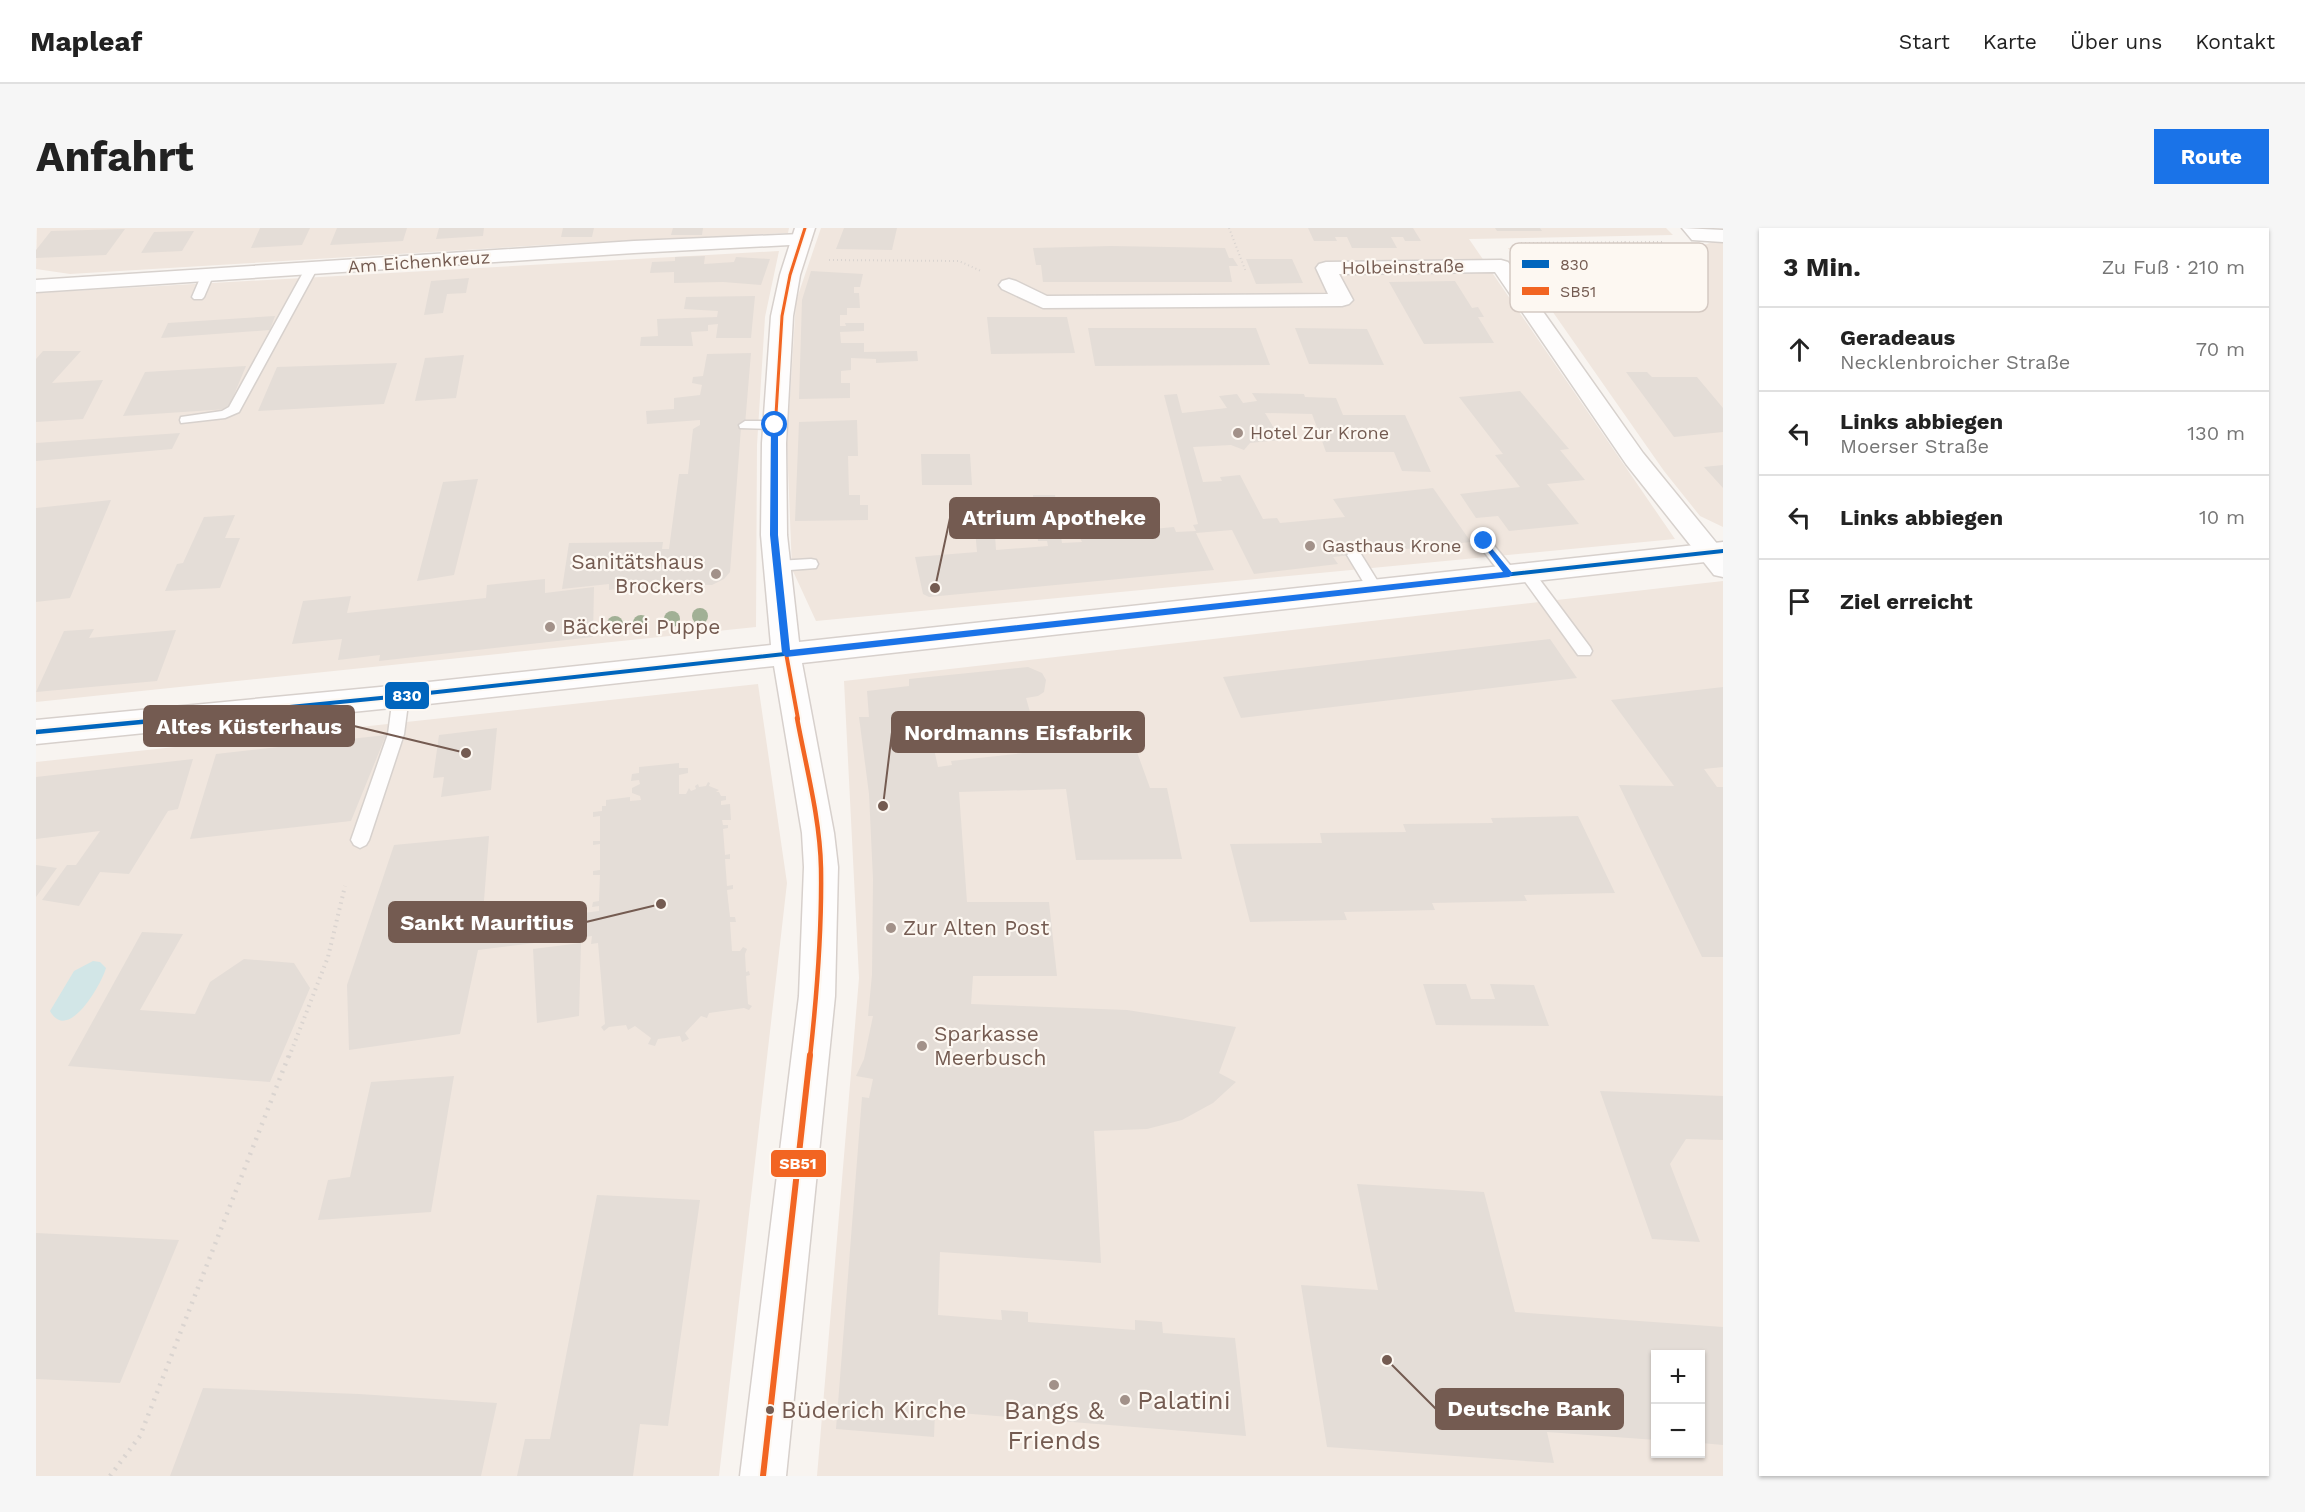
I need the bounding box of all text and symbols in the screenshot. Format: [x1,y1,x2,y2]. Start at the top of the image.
text: Mapleaf [30,25,142,58]
text: Start [1899,29,1950,54]
text: Karte [1983,29,2037,54]
text: Über uns [2070,29,2162,54]
text: Kontakt [2195,29,2275,54]
button: Route [2154,129,2269,184]
text: Anfahrt [36,132,194,181]
legend [1510,243,1708,312]
street label: Am Eichenkreuz [347,246,491,277]
text: 3 Min. [1783,252,1861,282]
street label: Holbeinstraße [1341,255,1465,278]
text: 830 [1560,255,1589,274]
text: Zu Fuß · 210 m [2102,255,2245,279]
text: SB51 [1560,282,1596,301]
text: Geradeaus [1840,325,1955,350]
icon: ahead [1783,333,1816,366]
text: 70 m [2196,337,2245,361]
text: Necklenbroicher Straße [1840,350,2070,374]
text: Links abbiegen [1840,409,2003,434]
route start [761,411,787,437]
icon: left [1783,417,1816,450]
text: 130 m [2187,421,2245,445]
place label: Hotel Zur Krone [1250,422,1389,443]
marker: Hotel Zur Krone [1231,426,1245,440]
text: Moerser Straße [1840,434,1989,458]
callout: Atrium Apotheke [950,498,1159,538]
icon: left [1783,501,1816,534]
text: Atrium Apotheke [962,505,1146,530]
text: Links abbiegen [1840,505,2003,530]
text: 10 m [2199,505,2245,529]
route end [1470,527,1496,553]
place label: Gasthaus Krone [1322,535,1462,556]
marker: Gasthaus Krone [1303,539,1317,553]
place label: Sanitätshaus Brockers [571,549,704,598]
marker: Sanitätshaus Brockers [709,567,723,581]
icon: arrive [1783,585,1816,618]
text: Ziel erreicht [1840,589,1973,614]
place label: Bäckerei Puppe [562,614,720,639]
marker: Bäckerei Puppe [543,620,557,634]
line badge: 830 [384,681,430,710]
text: 830 [392,686,422,705]
callout: Altes Küsterhaus [144,706,354,746]
callout: Nordmanns Eisfabrik [892,712,1144,752]
text: Altes Küsterhaus [156,714,342,739]
text: Nordmanns Eisfabrik [904,720,1132,745]
callout: Sankt Mauritius [389,902,586,942]
text: Sankt Mauritius [400,910,574,935]
place label: Zur Alten Post [903,915,1049,940]
marker: Zur Alten Post [884,921,898,935]
place label: Sparkasse Meerbusch [934,1021,1047,1070]
marker: Sparkasse Meerbusch [915,1039,929,1053]
line badge: SB51 [770,1149,827,1178]
text: SB51 [779,1154,817,1173]
map controls [1651,1350,1705,1458]
button: + [1651,1350,1705,1404]
marker: Bangs & Friends [1047,1378,1061,1392]
place label: Palatini [1137,1385,1231,1415]
callout: Deutsche Bank [1436,1389,1623,1429]
marker: Palatini [1118,1393,1132,1407]
place label: Bangs & Friends [1004,1395,1105,1455]
place label: Büderich Kirche [781,1396,967,1424]
text: Deutsche Bank [1447,1396,1611,1421]
marker: Büderich Kirche [764,1404,776,1416]
button: − [1651,1404,1705,1458]

